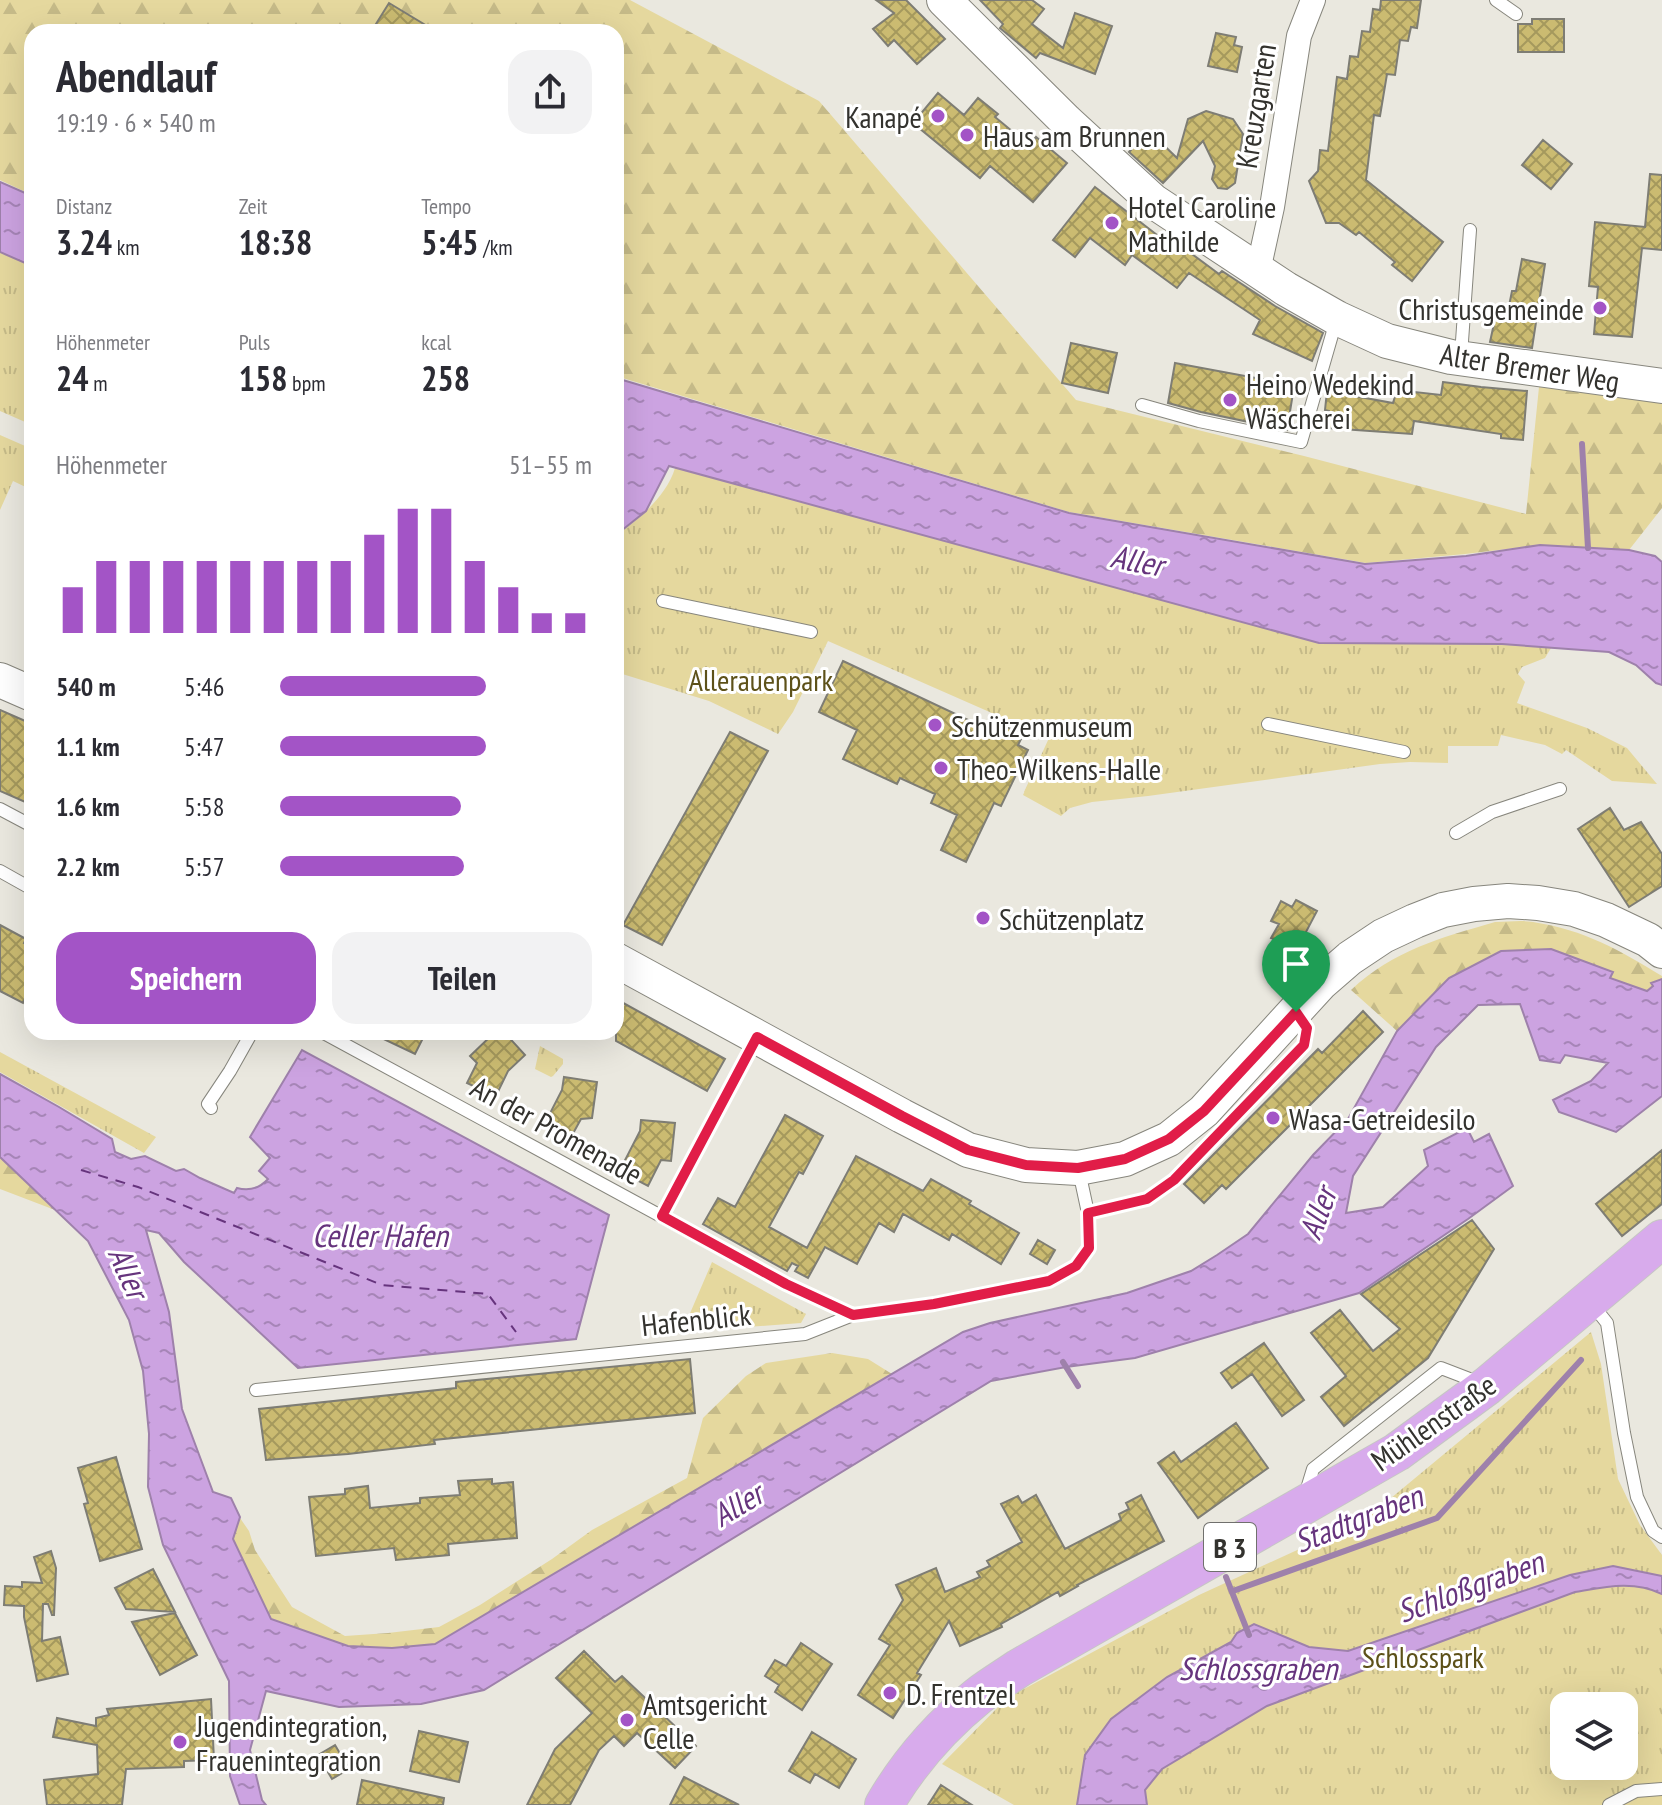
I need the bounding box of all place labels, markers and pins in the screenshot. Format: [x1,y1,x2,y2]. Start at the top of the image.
place label: Kanapé [845,97,922,136]
marker: Kanapé [929,107,947,125]
place label: Haus am Brunnen [983,116,1166,155]
marker: Haus am Brunnen [958,126,976,144]
place label: Hotel Caroline Mathilde [1128,187,1276,260]
marker: Hotel Caroline Mathilde [1103,214,1121,232]
place label: Christusgemeinde [1398,289,1584,328]
marker: Christusgemeinde [1591,299,1609,317]
place label: Heino Wedekind Wäscherei [1246,364,1414,437]
marker: Heino Wedekind Wäscherei [1221,391,1239,409]
place label: Schützenmuseum [951,706,1133,745]
marker: Schützenmuseum [926,716,944,734]
place label: Theo-Wilkens-Halle [957,749,1161,788]
marker: Theo-Wilkens-Halle [932,759,950,777]
place label: Schützenplatz [999,899,1144,938]
marker: Schützenplatz [974,909,992,927]
pin [1262,930,1330,1012]
place label: Wasa-Getreidesilo [1289,1099,1476,1138]
marker: Wasa-Getreidesilo [1264,1109,1282,1127]
place label: D. Frentzel [906,1674,1015,1713]
place label: Amtsgericht Celle [643,1684,768,1757]
marker: D. Frentzel [881,1684,899,1702]
place label: Jugendintegration, Frauenintegration [195,1706,387,1779]
marker: Amtsgericht Celle [618,1711,636,1729]
marker: Jugendintegration, Frauenintegration [171,1733,189,1751]

